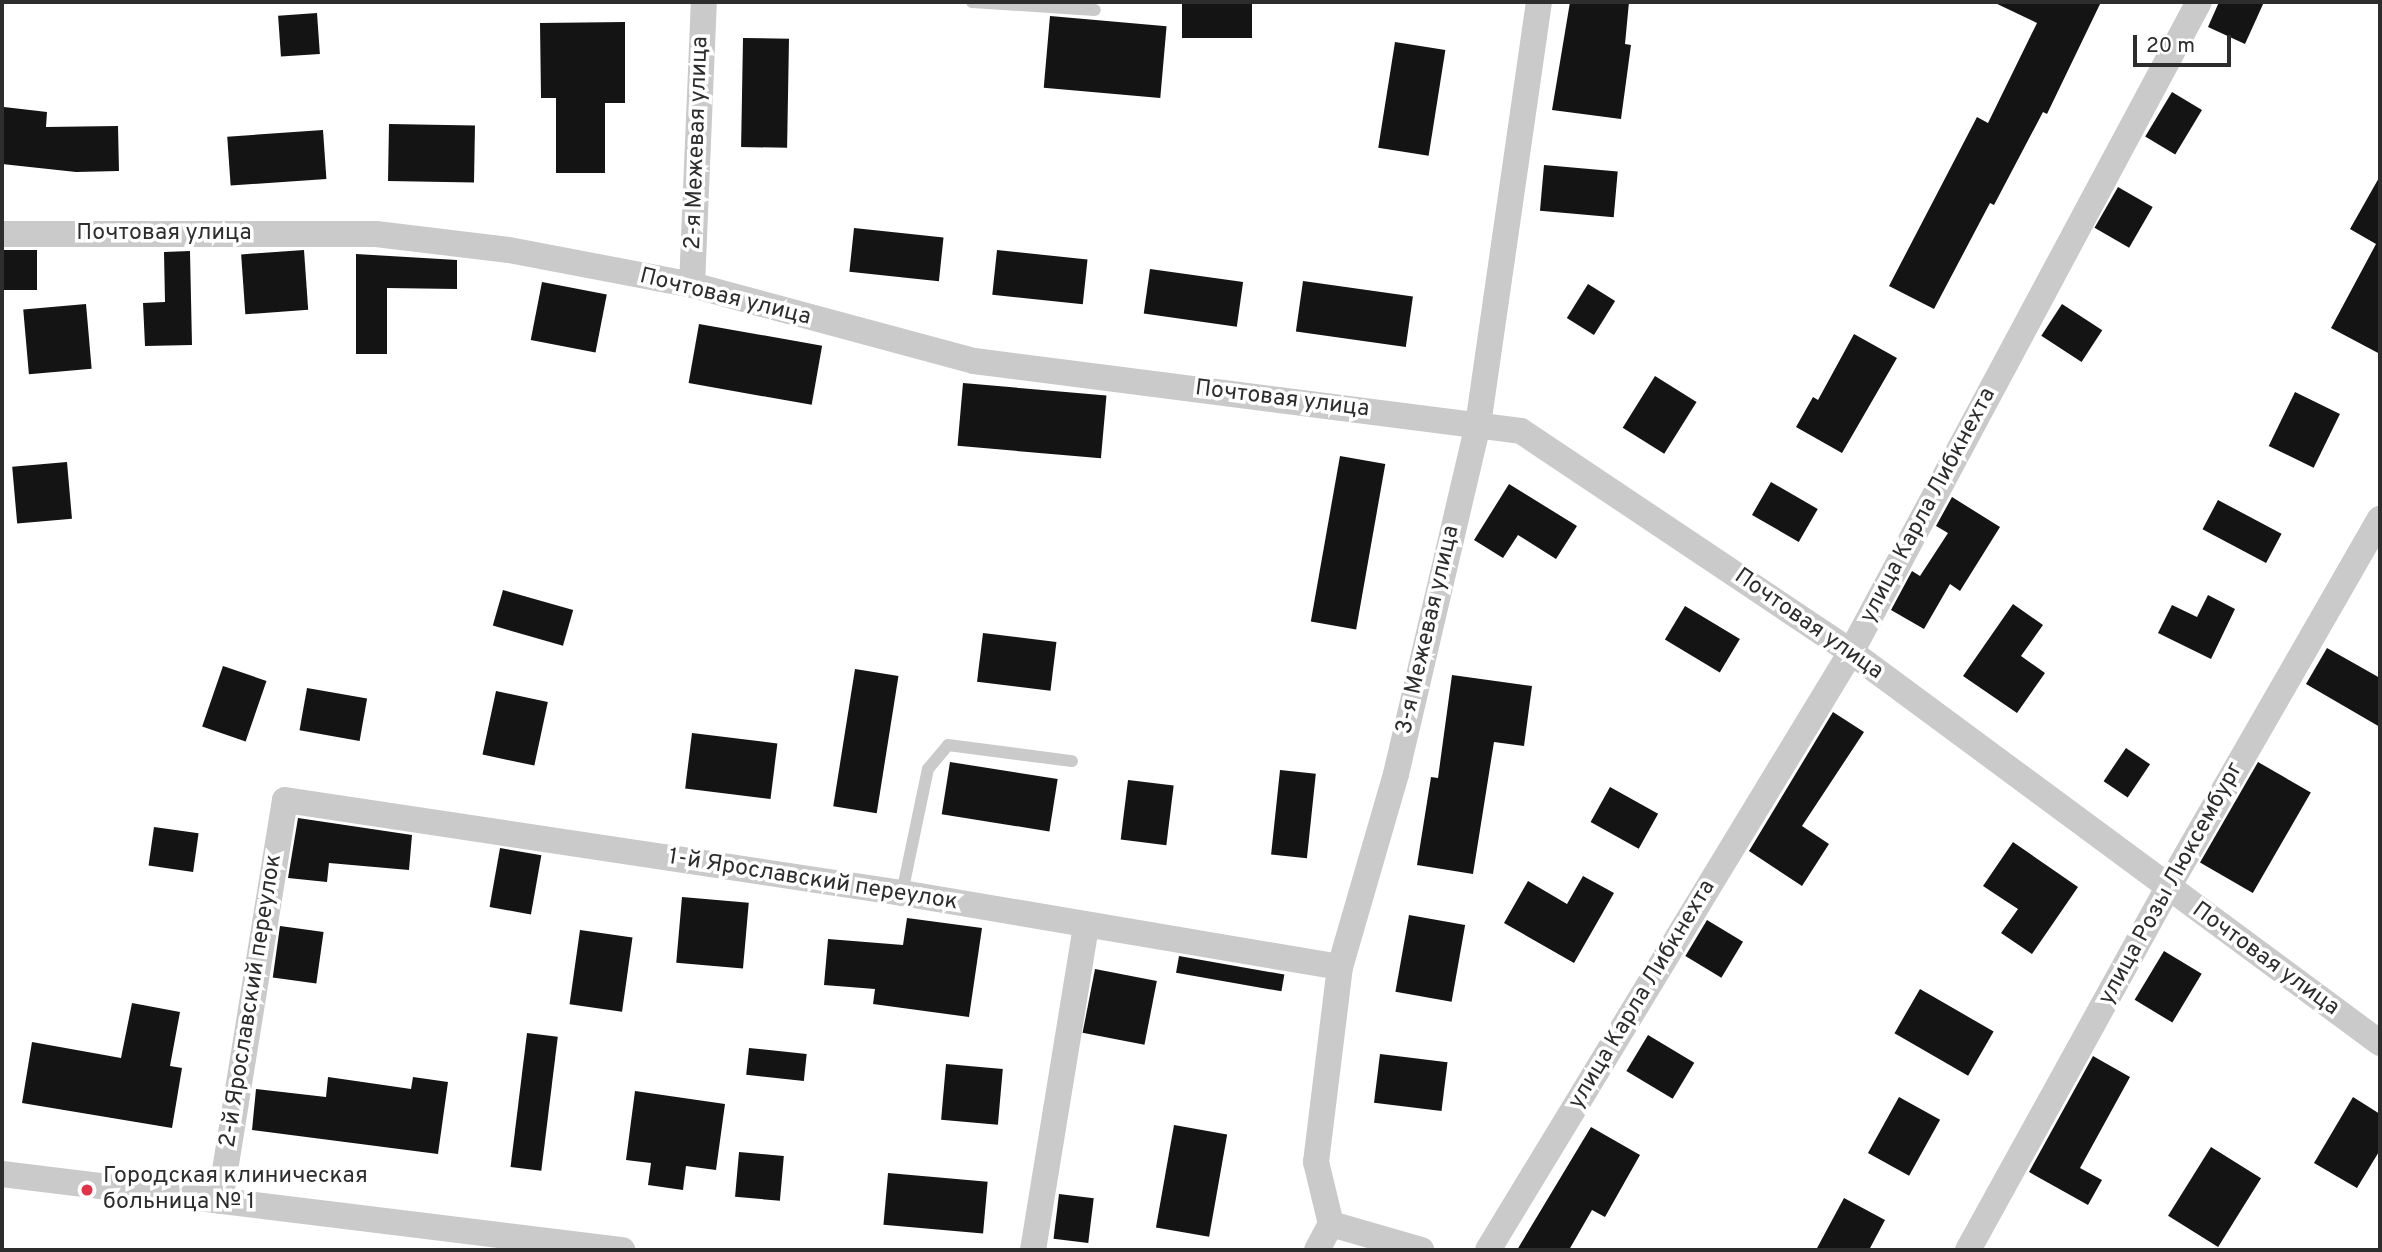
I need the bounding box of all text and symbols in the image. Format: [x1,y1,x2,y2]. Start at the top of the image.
scale bar [2137,21,2235,65]
text: 20 m [2146,33,2195,60]
street label: 2-я Межевая улица [680,36,716,250]
street label: Почтовая улица [76,220,252,248]
street label: Почтовая улица [637,263,813,333]
street label: Почтовая улица [1193,376,1371,424]
street label: улица Карла Либкнехта [1855,384,2003,628]
street label: 3-я Межевая улица [1392,523,1466,737]
street label: Почтовая улица [1728,563,1888,687]
street label: улица Розы Люксембург [2094,758,2250,1010]
street label: 1-й Ярославский переулок [666,845,960,917]
street label: 2-й Ярославский переулок [215,852,289,1150]
street label: улица Карла Либкнехта [1564,875,1722,1115]
street label: Почтовая улица [2186,897,2344,1023]
place label: Городская клиническая больница № 1 [103,1163,368,1217]
marker: Городская клиническая больница № 1 [77,1180,97,1200]

